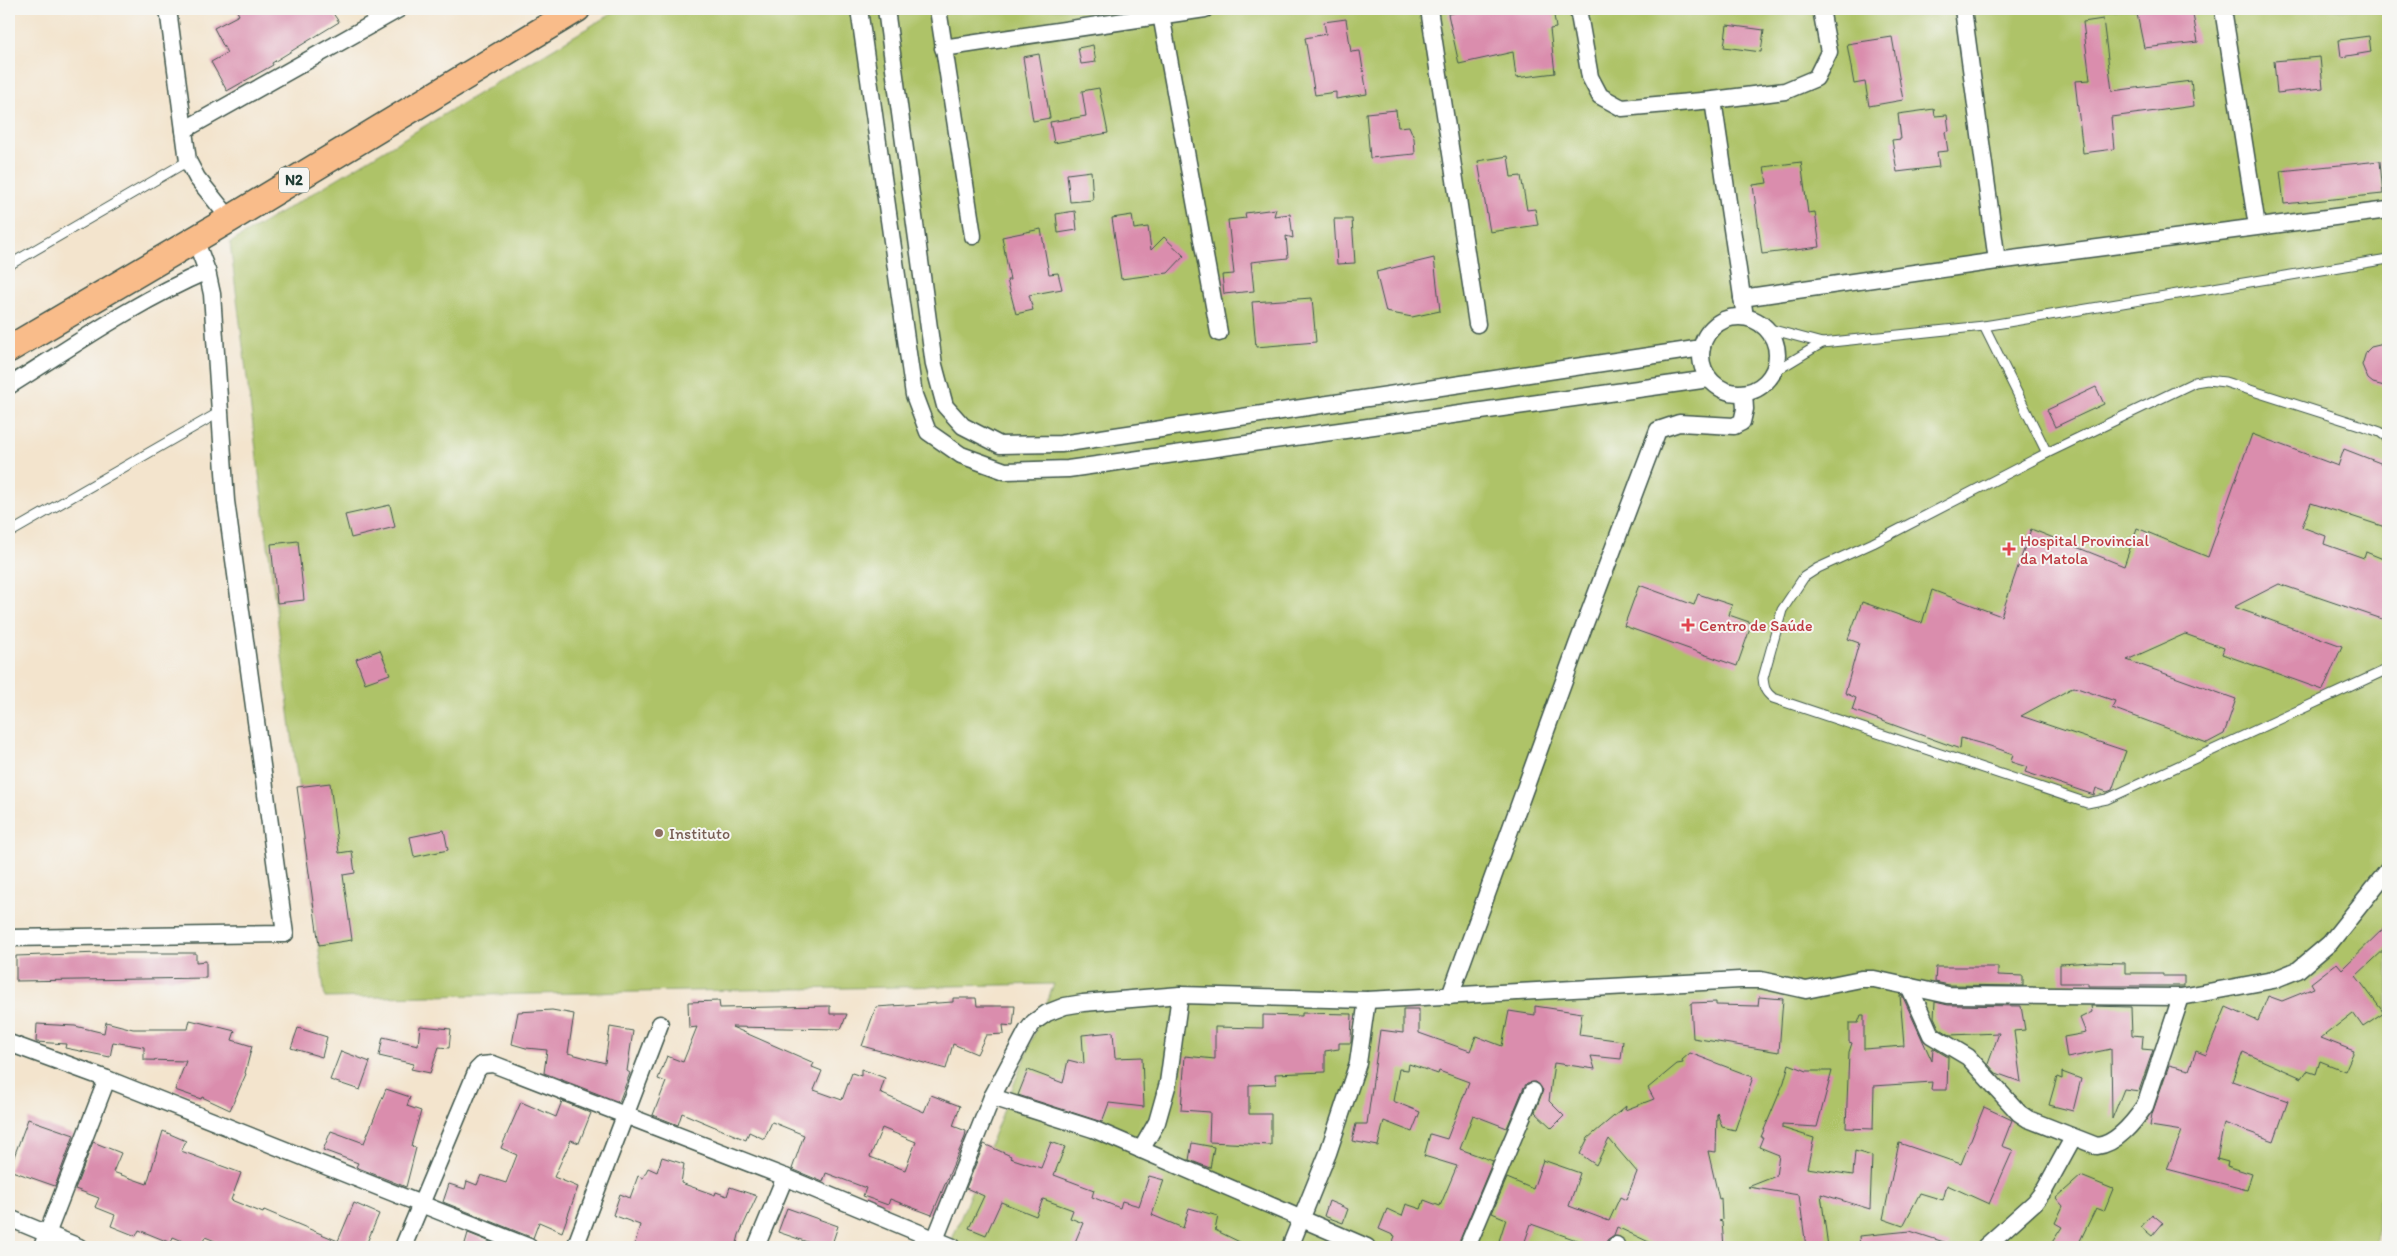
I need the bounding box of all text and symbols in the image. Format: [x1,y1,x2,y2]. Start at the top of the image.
road number: N2 [279,168,309,192]
place label: Hospital Provincial da Matola [2020,531,2149,568]
marker: Hospital Provincial da Matola [2002,542,2016,556]
place label: Centro de Saúde [1699,616,1813,635]
marker: Centro de Saúde [1681,618,1695,632]
place label: Instituto [669,824,730,843]
marker: Instituto [653,827,665,839]

